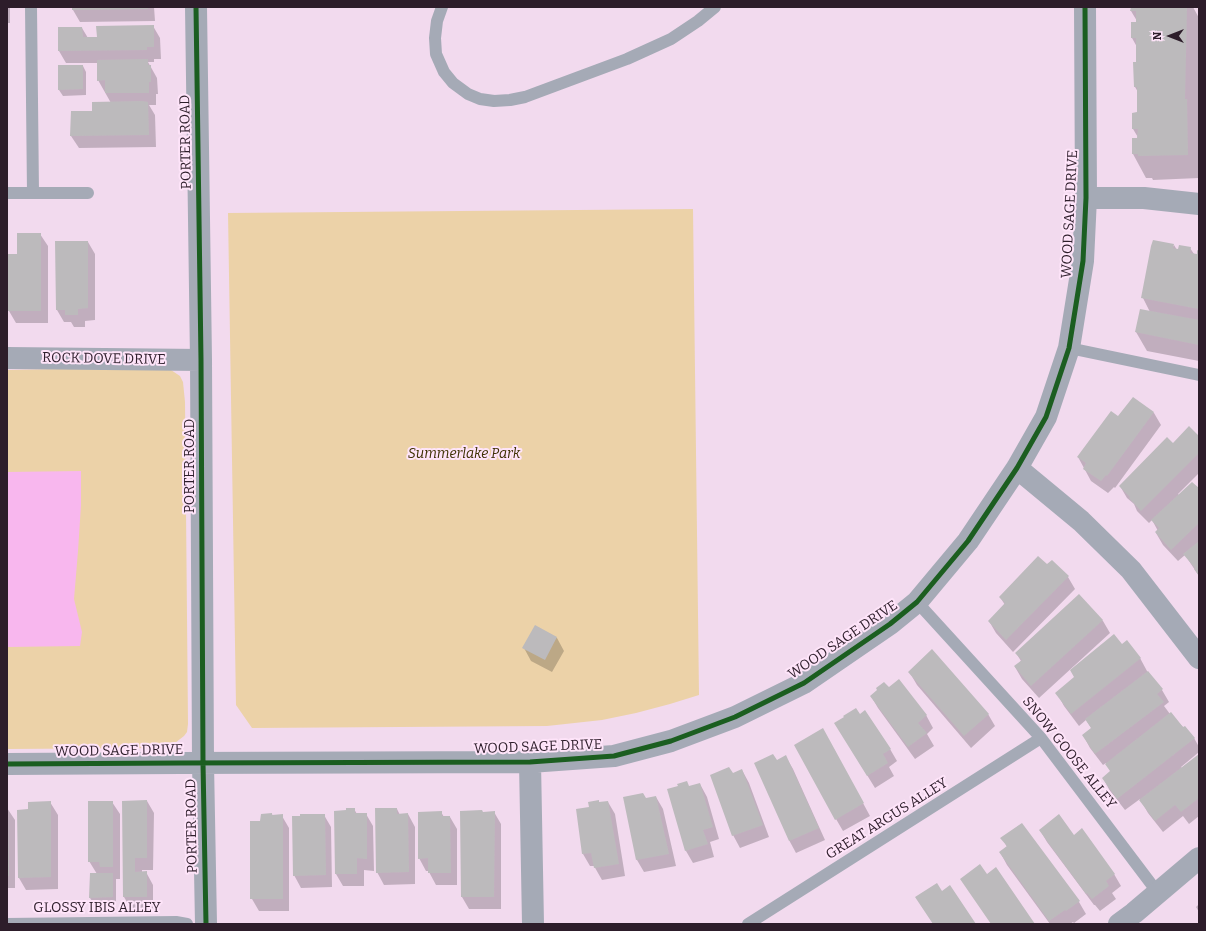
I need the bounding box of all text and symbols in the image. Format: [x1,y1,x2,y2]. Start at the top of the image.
north arrow [1150,16,1190,56]
text: N [1151,32,1164,40]
street label: PORTER ROAD [177,95,195,189]
street label: WOOD SAGE DRIVE [1058,149,1082,279]
street label: ROCK DOVE DRIVE [42,350,166,368]
street label: PORTER ROAD [182,419,198,513]
park label: Summerlake Park [408,446,520,462]
street label: WOOD SAGE DRIVE [785,597,901,683]
street label: SNOW GOOSE ALLEY [1019,694,1119,812]
street label: WOOD SAGE DRIVE [473,736,603,758]
street label: WOOD SAGE DRIVE [55,741,183,761]
street label: GREAT ARGUS ALLEY [823,775,951,863]
street label: PORTER ROAD [183,779,201,873]
street label: GLOSSY IBIS ALLEY [33,900,161,916]

